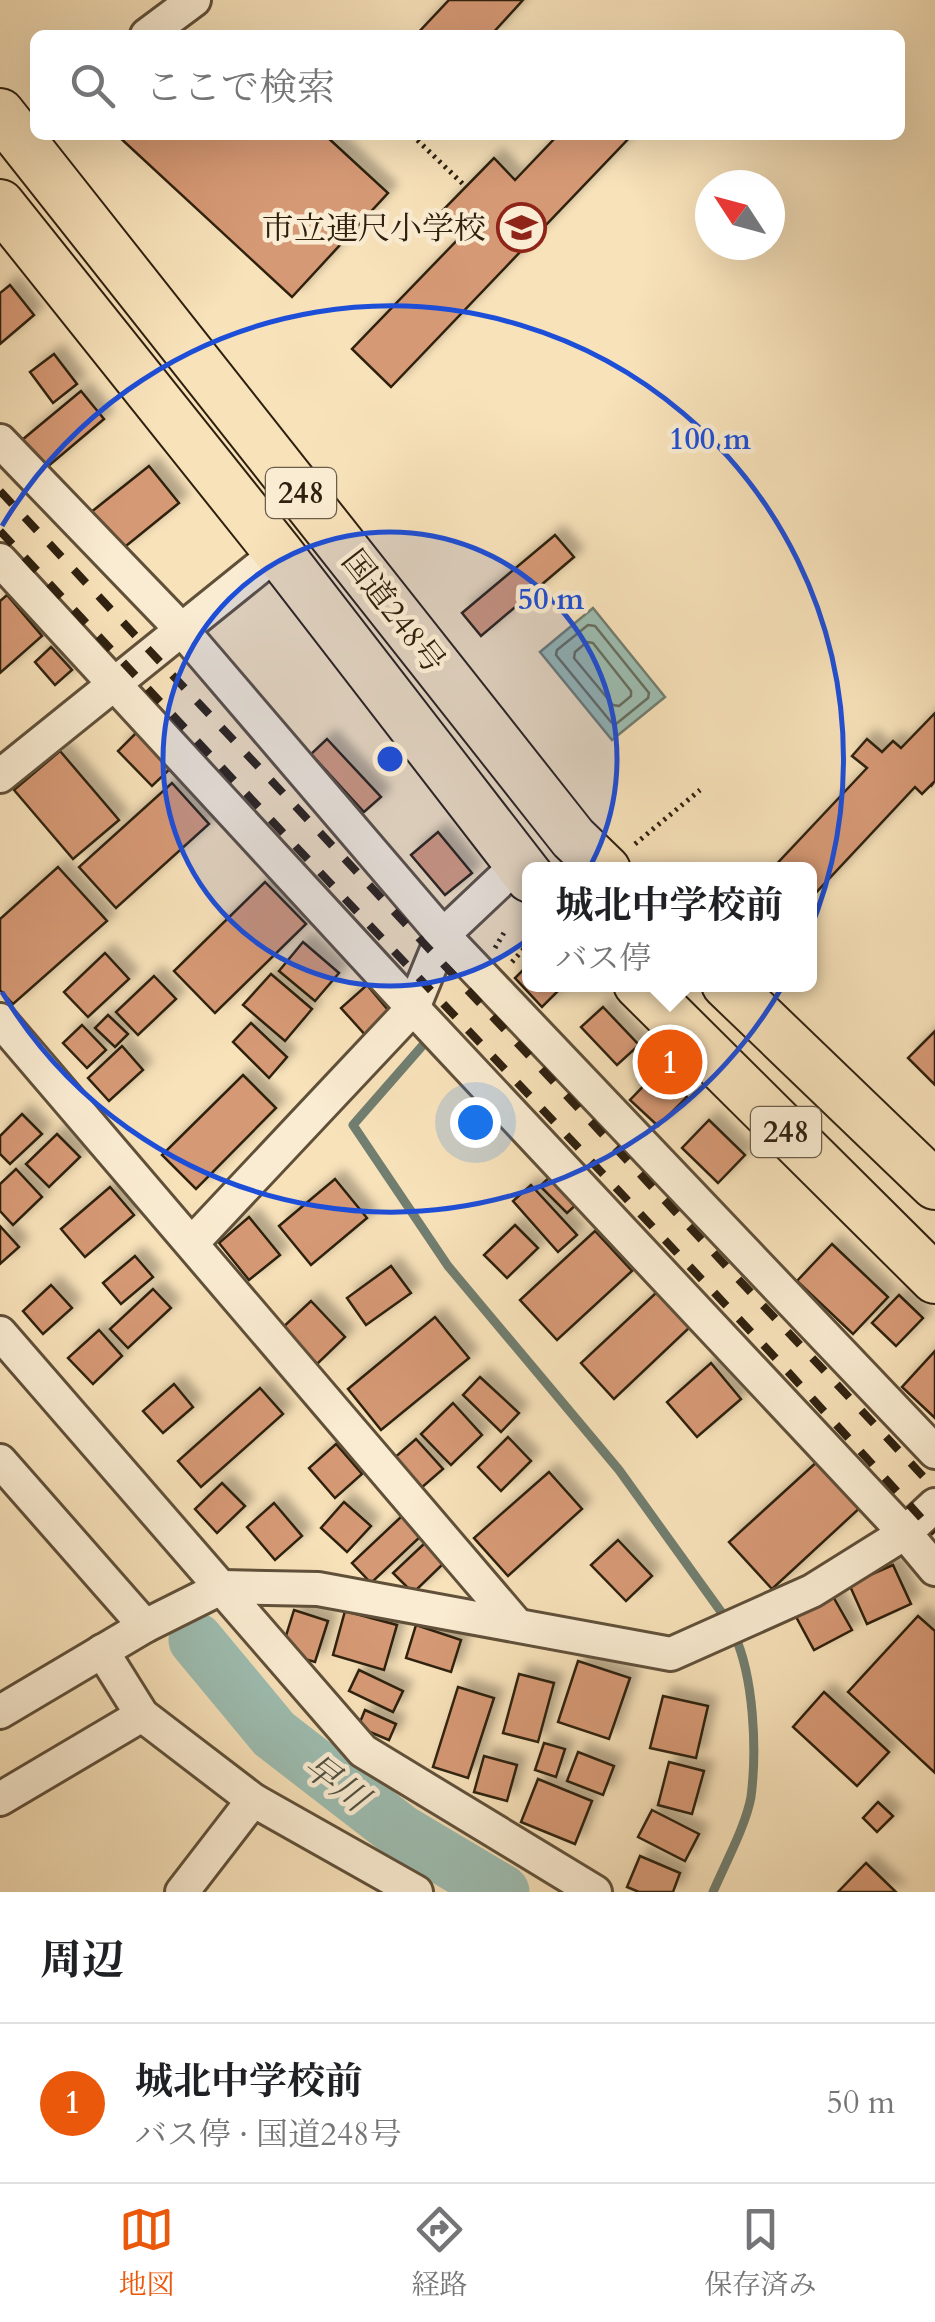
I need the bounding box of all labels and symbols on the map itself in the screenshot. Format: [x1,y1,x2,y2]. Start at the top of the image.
north arrow [695,170,785,260]
school or university icon: 市立連尺小学校 [495,202,547,254]
place label: 市立連尺小学校 [262,207,486,251]
text: 100 m [669,419,751,460]
road number: 248 [266,468,336,518]
street label: 国道248号 [331,541,455,682]
text: 50 m [518,579,585,620]
centre of rings [372,741,408,777]
pin: 1 [638,1024,702,1100]
your location [450,1097,501,1148]
road number: 248 [751,1107,821,1157]
water label: 早川 [293,1743,381,1825]

